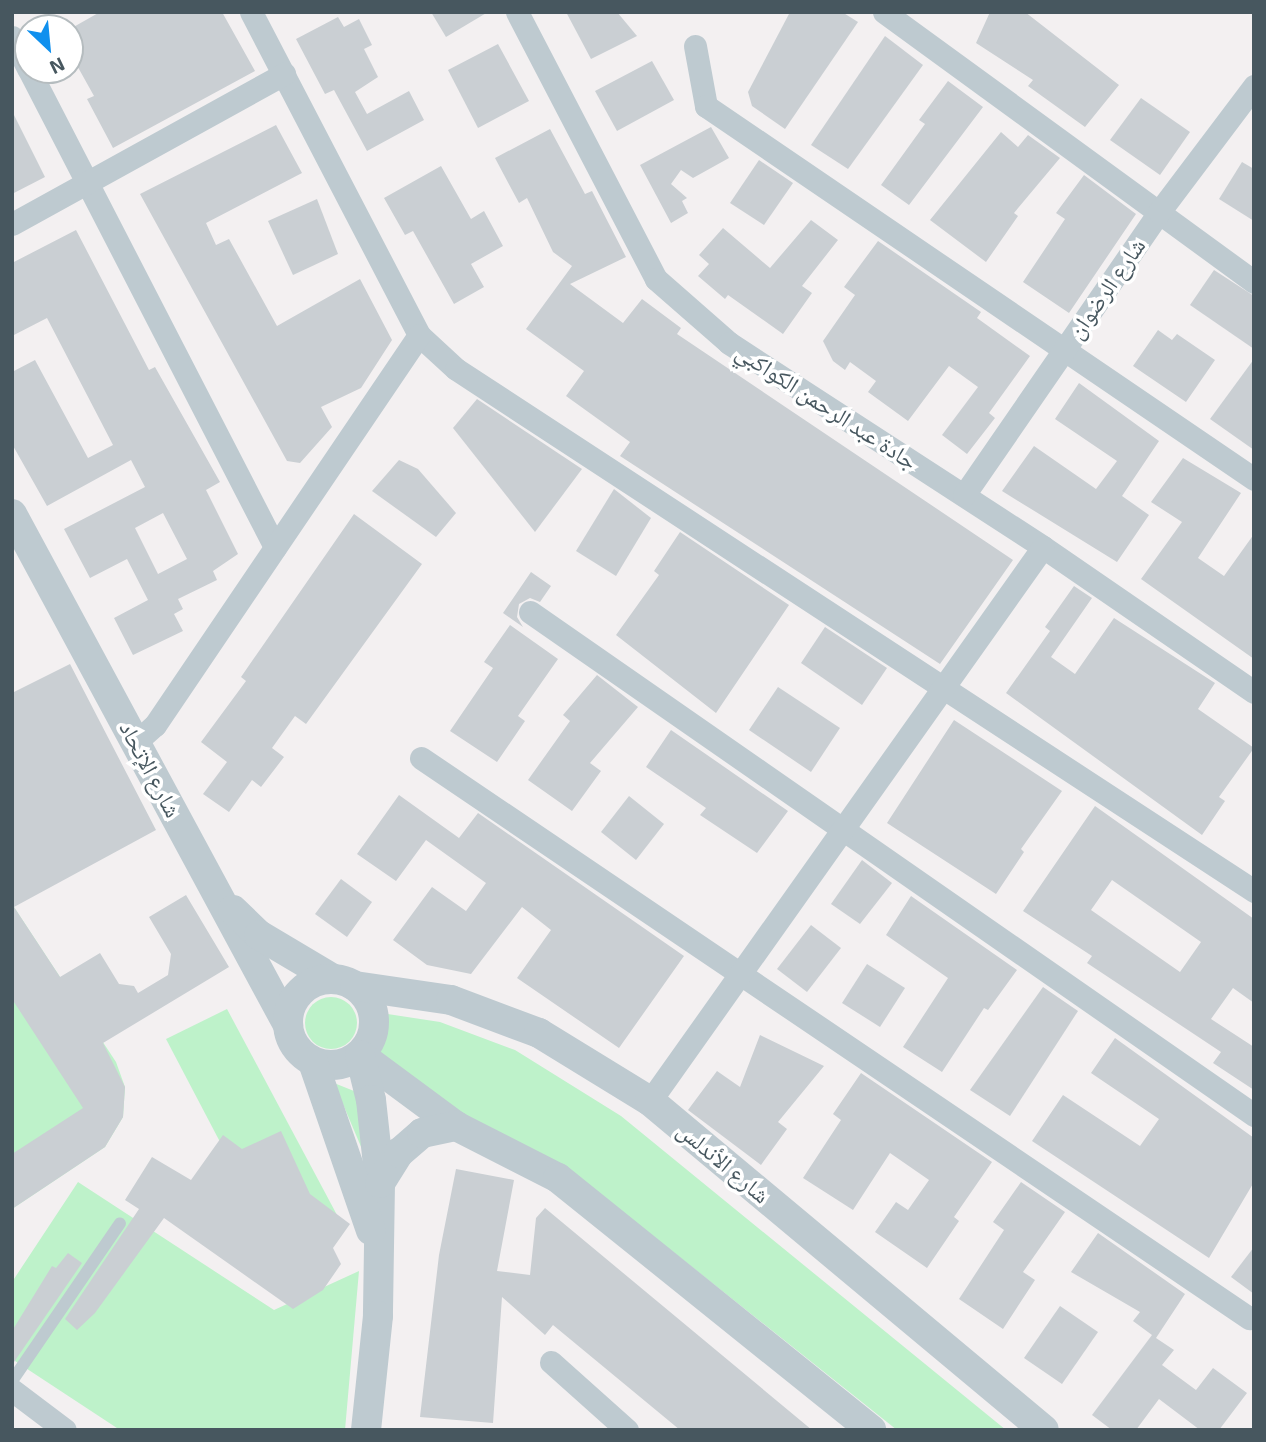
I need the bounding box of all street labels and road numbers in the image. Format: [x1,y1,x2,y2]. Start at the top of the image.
street label: شارع الرضوان [1061,232,1151,344]
street label: جادة عبد الرحمن الكواكبي [731,337,923,475]
street label: شارع الإتحاد [114,716,188,822]
street label: شارع الأندلس [672,1116,776,1208]

